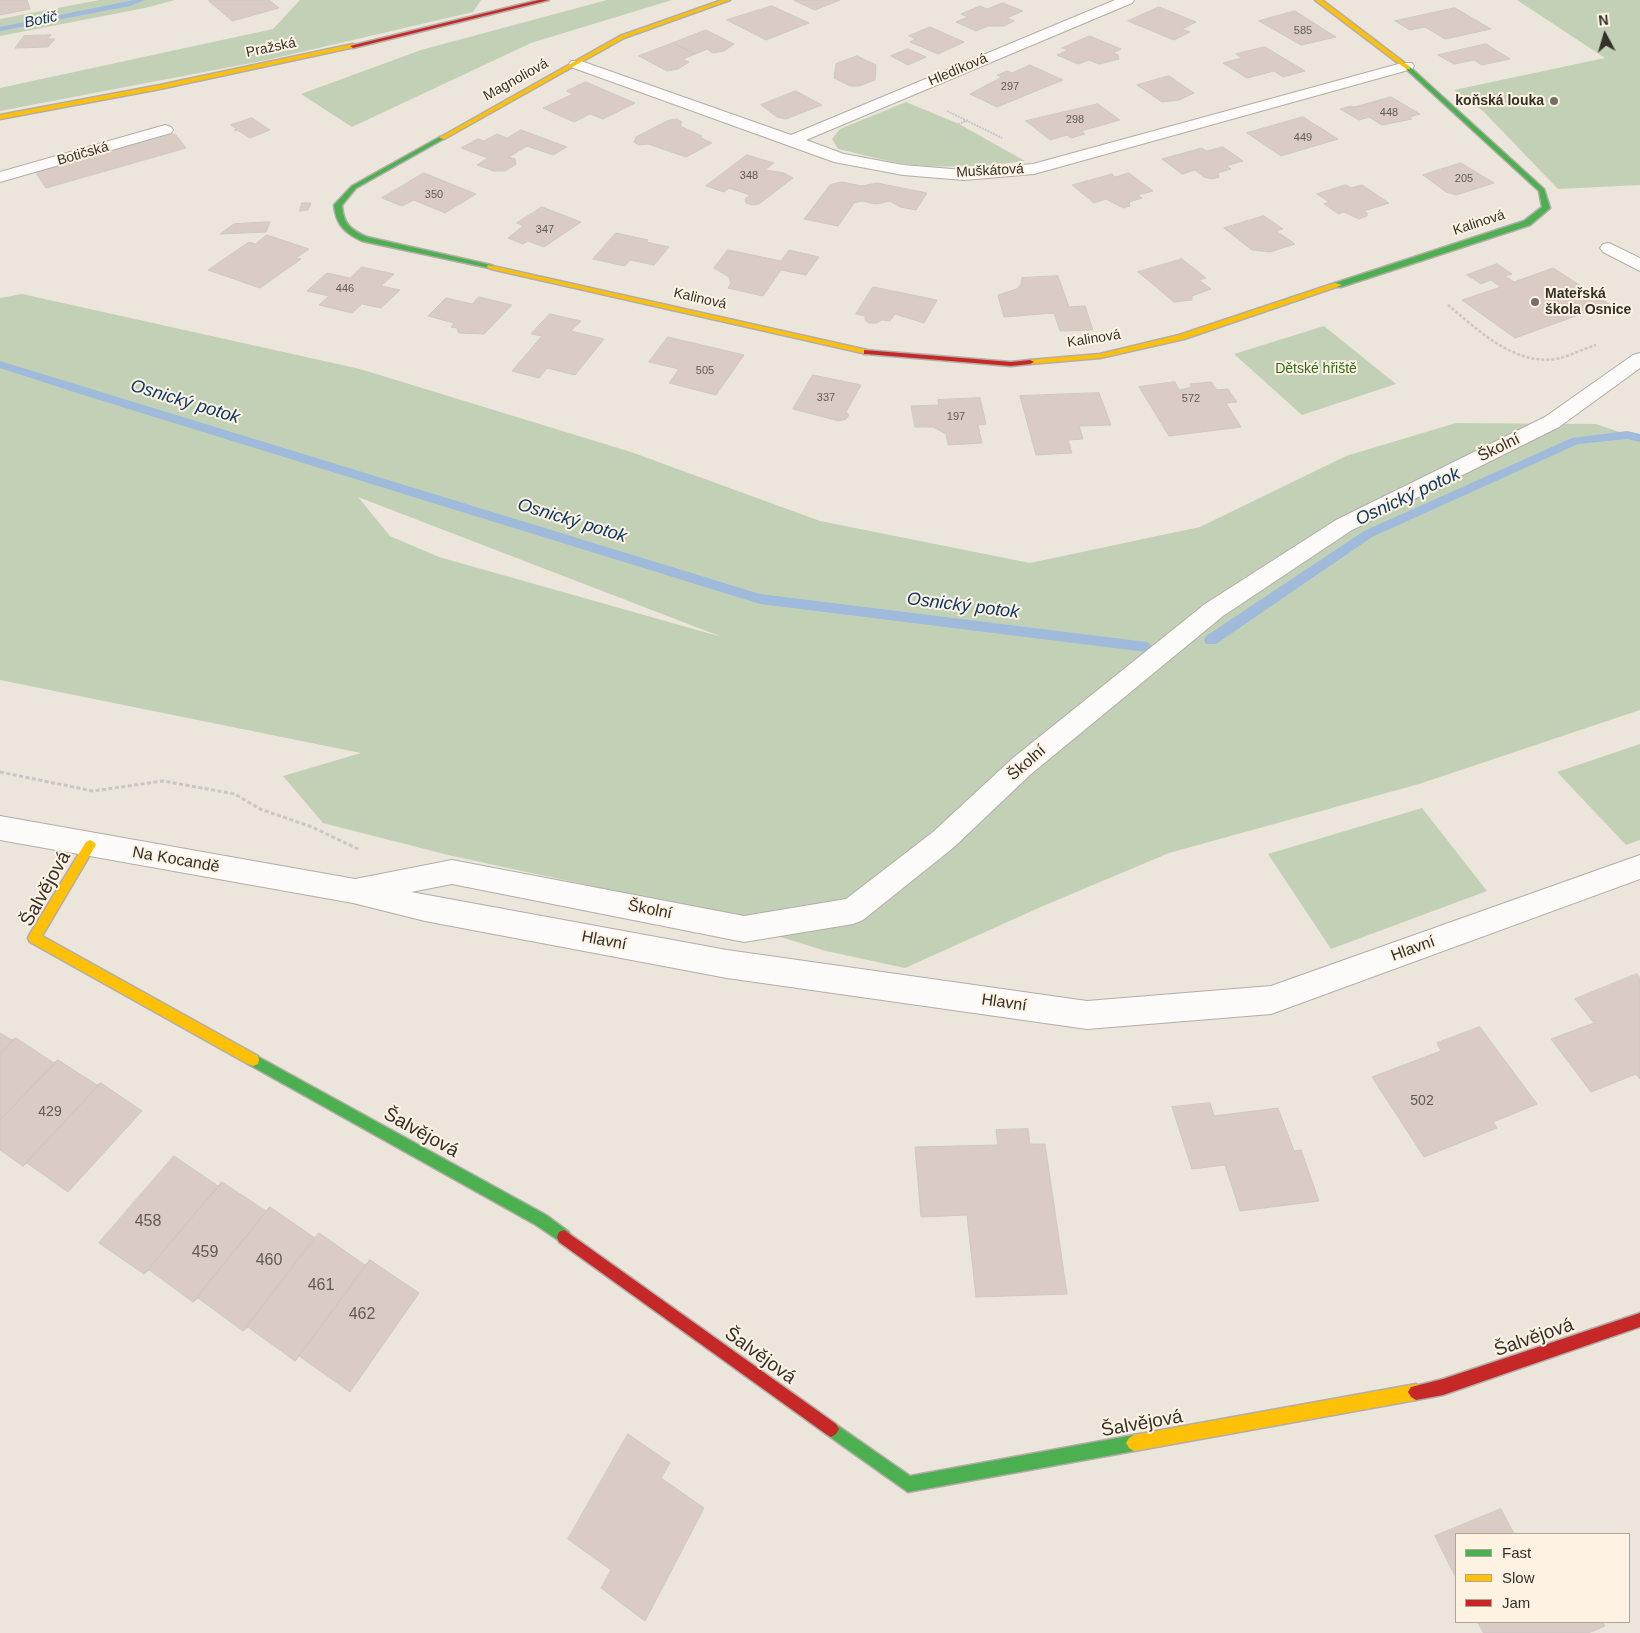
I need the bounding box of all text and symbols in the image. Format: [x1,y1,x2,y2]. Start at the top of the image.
water label: Botič [23,8,59,32]
north arrow [1580,10,1630,60]
text: N [1598,12,1609,29]
house number: 585 [1294,24,1312,38]
street label: Pražská [245,35,297,61]
street label: Hledíková [926,50,990,90]
street label: Magnoliová [481,55,551,105]
house number: 297 [1001,80,1019,94]
place label: koňská louka [1455,93,1544,109]
marker: koňská louka [1548,95,1560,107]
house number: 448 [1380,106,1398,120]
house number: 298 [1066,113,1084,127]
house number: 449 [1294,131,1312,145]
street label: Botičská [55,139,111,169]
street label: Muškátová [956,161,1024,181]
house number: 348 [740,169,758,183]
house number: 205 [1455,172,1473,186]
house number: 350 [425,188,443,202]
street label: Kalinová [1451,207,1507,239]
house number: 347 [536,223,554,237]
house number: 446 [336,282,354,296]
street label: Kalinová [672,285,728,313]
place label: Mateřská škola Osnice [1545,286,1631,318]
marker: Mateřská škola Osnice [1529,296,1541,308]
street label: Kalinová [1066,327,1122,351]
park label: Dětské hřiště [1275,361,1357,377]
house number: 505 [696,364,714,378]
water label: Osnický potok [128,375,242,429]
house number: 337 [817,391,835,405]
house number: 572 [1182,392,1200,406]
house number: 197 [947,410,965,424]
street label: Školní [1475,430,1523,466]
water label: Osnický potok [1352,463,1464,531]
water label: Osnický potok [515,494,629,548]
water label: Osnický potok [906,588,1020,624]
street label: Školní [1004,741,1050,785]
street label: Na Kocandě [131,843,221,877]
street label: Šalvějová [16,847,76,931]
street label: Školní [626,896,674,924]
street label: Hlavní [580,927,628,955]
street label: Hlavní [1388,932,1438,966]
street label: Hlavní [980,990,1028,1016]
house number: 502 [1410,1093,1434,1109]
street label: Šalvějová [379,1103,463,1163]
house number: 429 [38,1104,62,1120]
house number: 458 [135,1212,161,1232]
house number: 459 [192,1243,218,1263]
house number: 460 [256,1251,282,1271]
house number: 461 [308,1276,334,1296]
house number: 462 [349,1305,375,1325]
street label: Šalvějová [1491,1314,1577,1362]
street label: Šalvějová [720,1323,800,1389]
street label: Šalvějová [1099,1406,1185,1442]
legend [1455,1533,1630,1623]
text: Fast [1502,1544,1531,1561]
text: Slow [1502,1569,1535,1586]
text: Jam [1502,1594,1530,1611]

